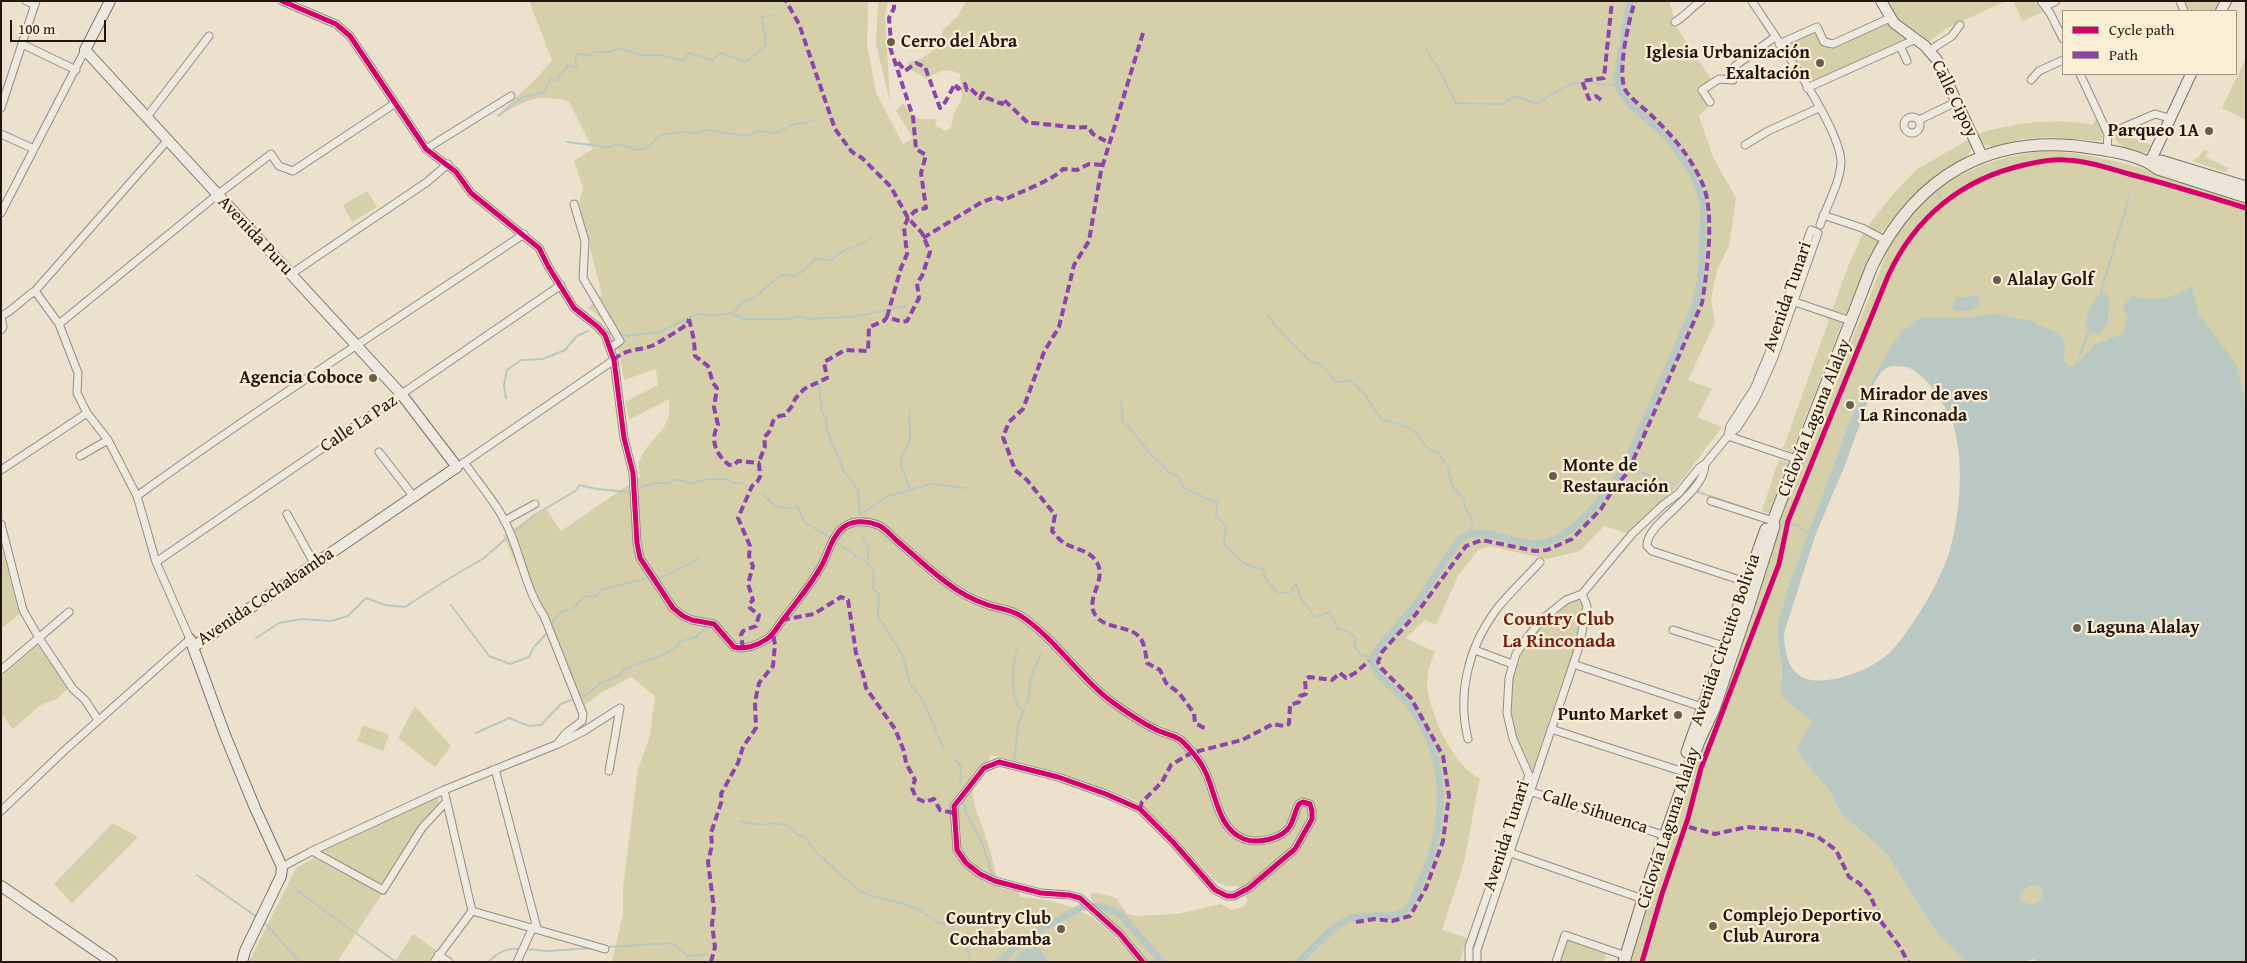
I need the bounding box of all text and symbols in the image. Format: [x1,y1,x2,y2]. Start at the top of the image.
scale bar [12,10,109,42]
legend [2062,10,2237,75]
text: 100 m [18,18,55,39]
text: Cycle path [2109,19,2175,40]
place label: Cerro del Abra [901,31,1017,53]
marker: Cerro del Abra [885,36,897,48]
place label: Iglesia Urbanización Exaltación [1646,42,1810,84]
text: Path [2109,44,2138,65]
marker: Iglesia Urbanización Exaltación [1814,57,1826,69]
street label: Calle Cipoy [1926,57,1982,141]
place label: Parqueo 1A [2108,120,2199,142]
marker: Parqueo 1A [2203,125,2215,137]
street label: Avenida Puru [213,192,297,280]
street label: Avenida Tunari [1759,239,1817,355]
place label: Alalay Golf [2007,269,2094,291]
marker: Alalay Golf [1991,274,2003,286]
street label: Ciclovía Laguna Alalay [1773,336,1857,500]
place label: Agencia Coboce [239,367,363,389]
marker: Agencia Coboce [367,372,379,384]
place label: Mirador de aves La Rinconada [1860,384,1988,426]
street label: Calle La Paz [316,390,402,458]
marker: Mirador de aves La Rinconada [1844,399,1856,411]
place label: Monte de Restauración [1563,455,1669,498]
marker: Monte de Restauración [1547,470,1559,482]
street label: Avenida Cochabamba [194,543,338,651]
street label: Avenida Circuito Bolivia [1686,551,1766,729]
district label: Country Club La Rinconada [1502,609,1616,653]
place label: Laguna Alalay [2087,617,2200,639]
marker: Laguna Alalay [2071,622,2083,634]
place label: Punto Market [1558,704,1668,726]
marker: Punto Market [1672,709,1684,721]
street label: Ciclovía Laguna Alalay [1633,745,1705,911]
street label: Avenida Tunari [1479,778,1535,894]
street label: Calle Sihuenca [1540,785,1650,839]
place label: Complejo Deportivo Club Aurora [1723,905,1881,948]
place label: Country Club Cochabamba [946,908,1051,951]
marker: Complejo Deportivo Club Aurora [1707,920,1719,932]
marker: Country Club Cochabamba [1055,923,1067,935]

